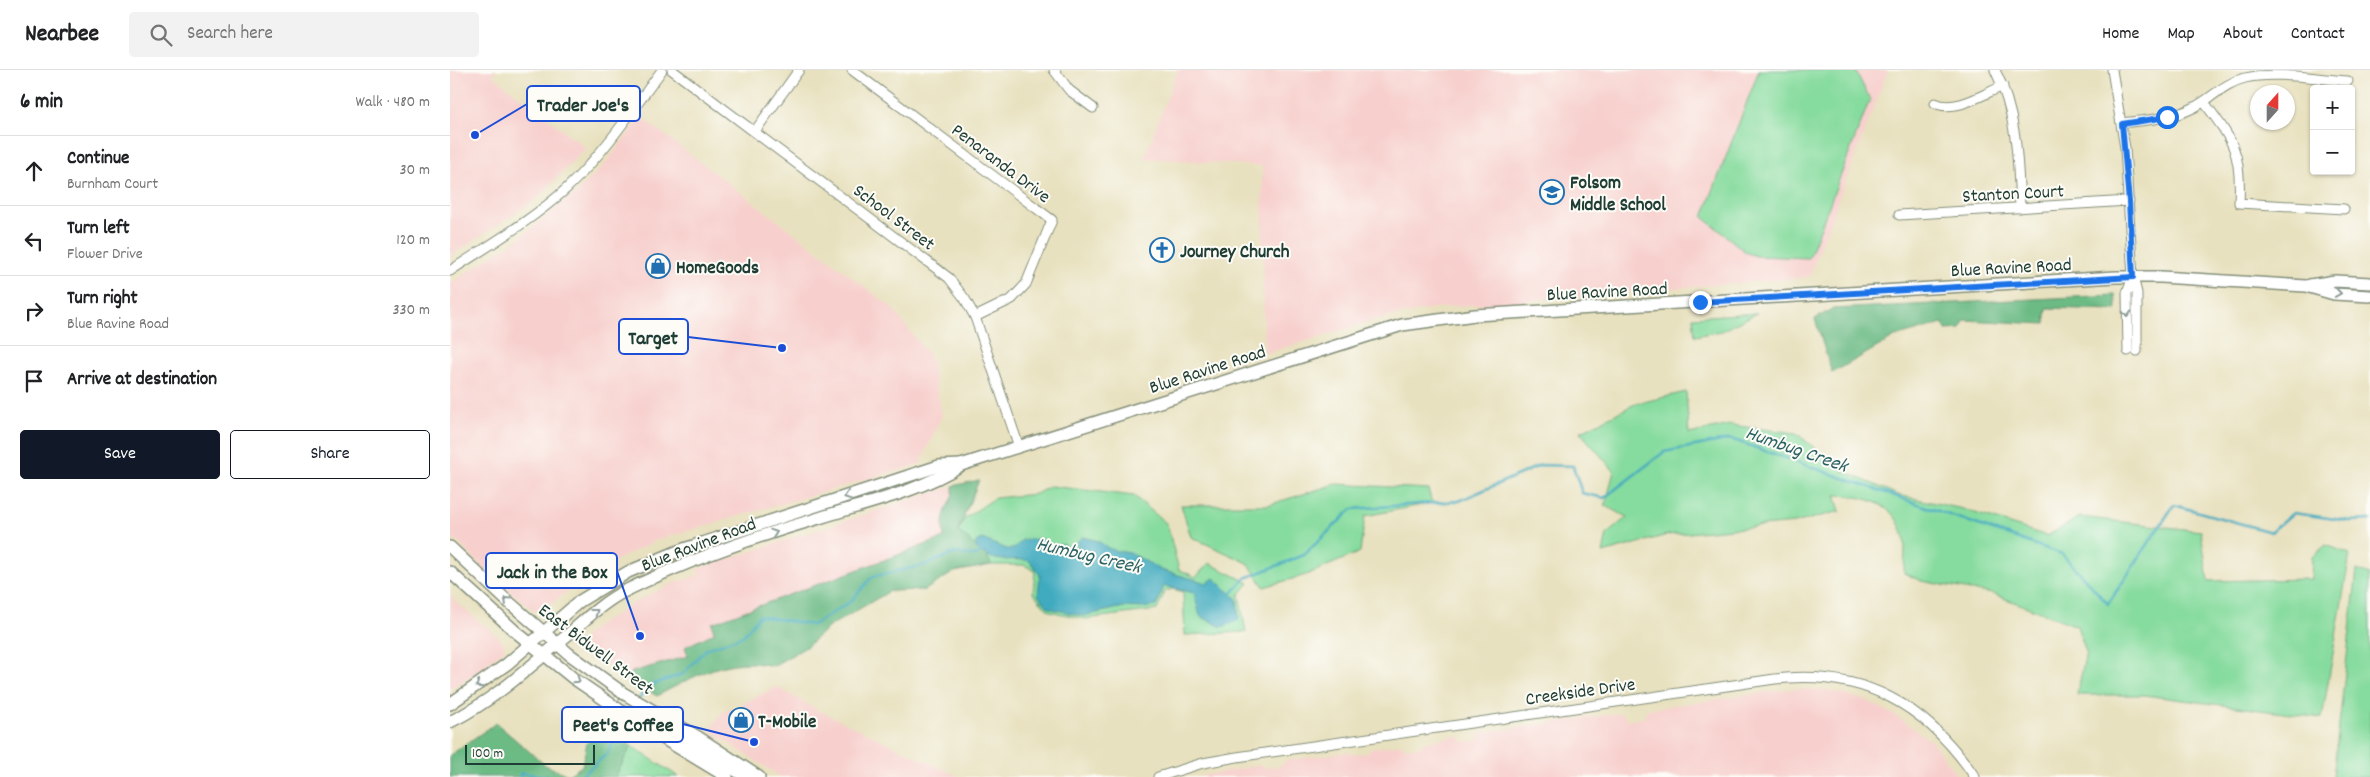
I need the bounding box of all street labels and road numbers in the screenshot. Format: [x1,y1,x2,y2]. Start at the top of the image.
street label: Penaranda Drive [945,118,1055,211]
street label: School Street [846,179,940,259]
street label: Stanton Court [1962,179,2065,212]
street label: Blue Ravine Road [1950,253,2072,286]
street label: Blue Ravine Road [1546,277,1668,310]
street label: Blue Ravine Road [1146,340,1270,403]
street label: Blue Ravine Road [638,512,761,581]
street label: East Bidwell Street [531,598,658,703]
street label: Creekside Drive [1524,672,1637,715]

